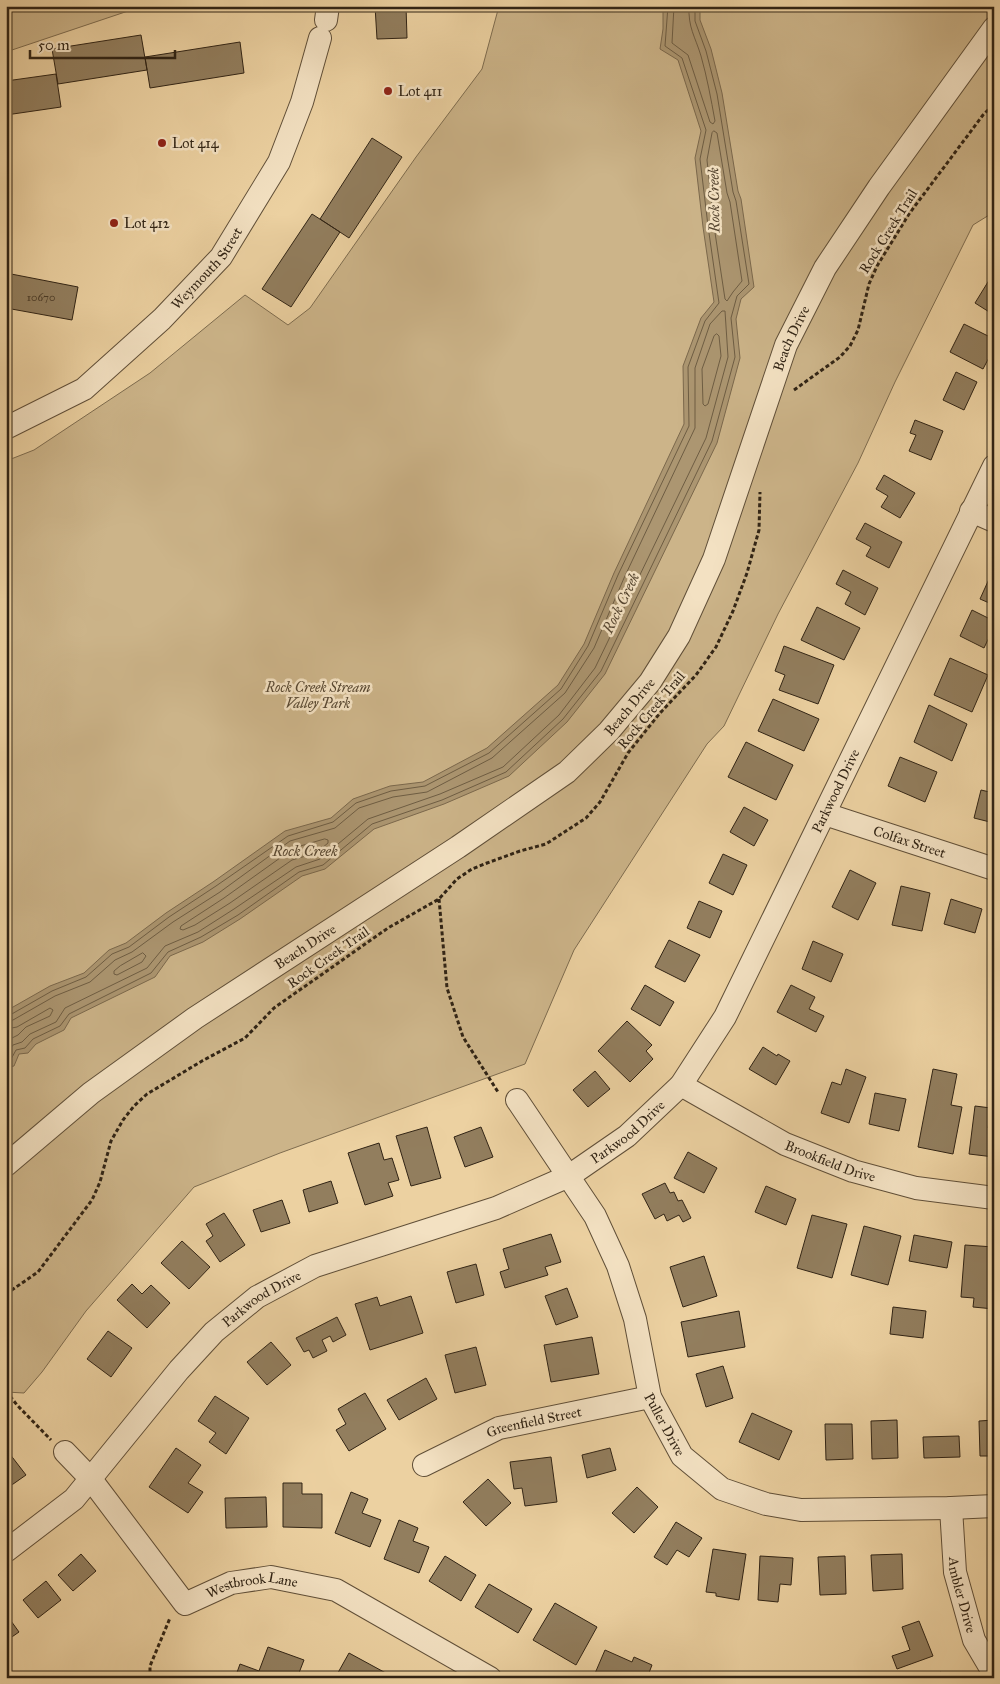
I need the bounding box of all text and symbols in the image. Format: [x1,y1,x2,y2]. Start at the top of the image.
scale bar [30,28,175,60]
text: 50 m [38,36,70,54]
place label: Lot 411 [398,83,443,100]
marker: Lot 411 [382,85,394,97]
place label: Lot 414 [172,135,220,152]
marker: Lot 414 [156,137,168,149]
water label: Rock Creek [704,167,724,234]
street label: Rock Creek Trail [856,186,921,277]
place label: Lot 412 [124,215,170,232]
marker: Lot 412 [108,217,120,229]
street label: Weymouth Street [168,224,246,313]
house number: 10670 [27,291,55,304]
street label: Beach Drive [770,303,814,373]
water label: Rock Creek [598,569,644,637]
street label: Rock Creek Trail [614,668,689,753]
street label: Beach Drive [601,675,659,739]
park label: Rock Creek Stream Valley Park [265,679,370,712]
street label: Parkwood Drive [808,746,864,836]
street label: Colfax Street [871,822,948,862]
water label: Rock Creek [271,842,338,860]
street label: Beach Drive [271,920,340,973]
street label: Rock Creek Trail [284,923,373,992]
street label: Parkwood Drive [587,1097,669,1168]
street label: Brookfield Drive [782,1137,877,1186]
street label: Parkwood Drive [219,1267,304,1331]
street label: Puller Drive [640,1390,689,1459]
street label: Greenfield Street [484,1403,583,1442]
street label: Ambler Drive [945,1555,980,1635]
street label: Westbrook Lane [204,1569,299,1602]

